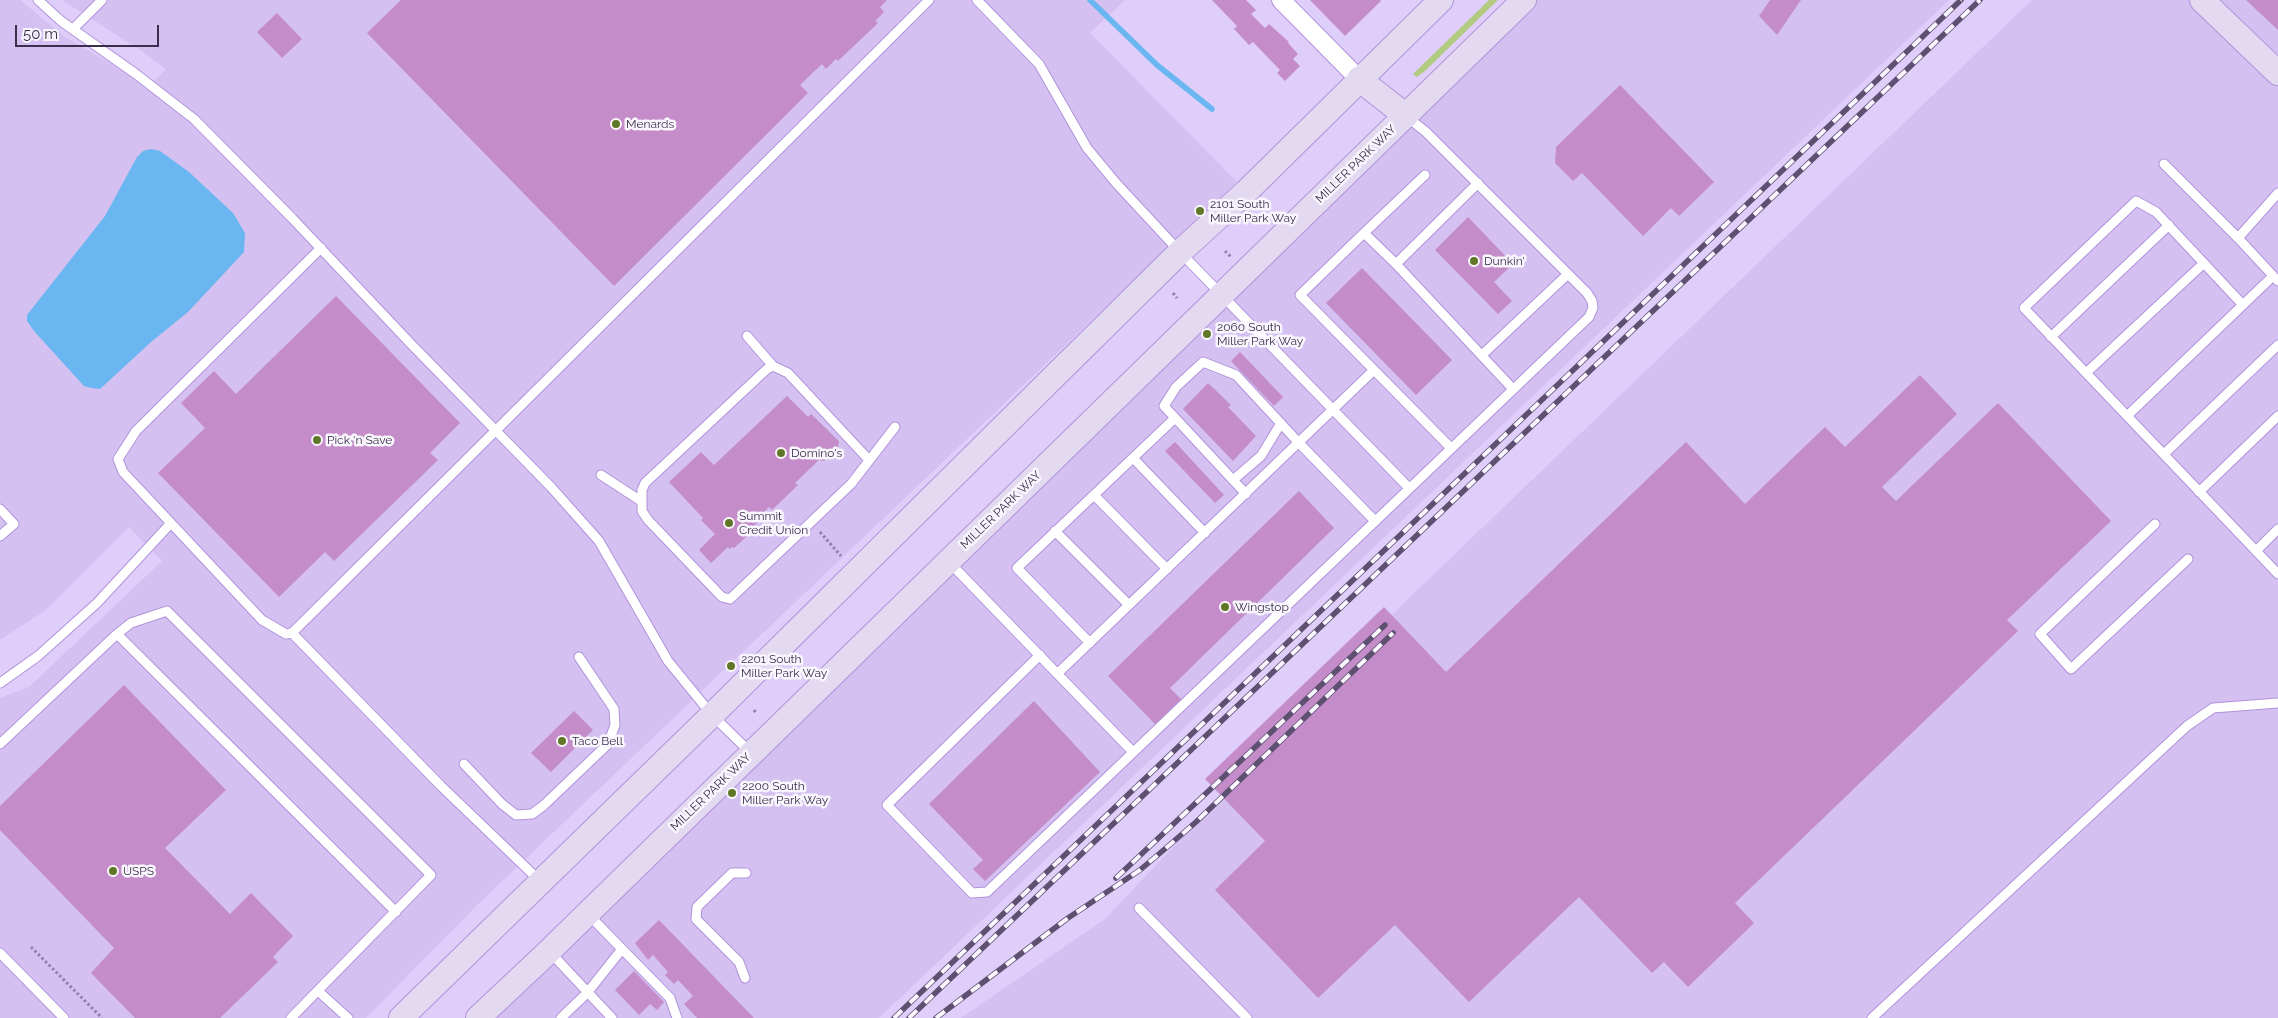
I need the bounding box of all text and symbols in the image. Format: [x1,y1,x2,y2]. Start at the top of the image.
scale bar [18,15,161,47]
text: 50 m [23,25,58,43]
place label: Menards [626,117,674,131]
marker: Menards [610,118,622,130]
street label: MILLER PARK WAY [1313,122,1399,206]
place label: 2101 South Miller Park Way [1210,197,1296,225]
marker: 2101 South Miller Park Way [1194,205,1206,217]
place label: Dunkin' [1484,254,1525,268]
marker: Dunkin' [1468,255,1480,267]
place label: 2060 South Miller Park Way [1217,320,1303,348]
marker: 2060 South Miller Park Way [1201,328,1213,340]
place label: Pick 'n Save [327,433,392,447]
marker: Pick 'n Save [311,434,323,446]
place label: Domino's [791,446,842,460]
marker: Domino's [775,447,787,459]
street label: MILLER PARK WAY [958,468,1044,552]
place label: Summit Credit Union [739,509,808,537]
marker: Summit Credit Union [723,517,735,529]
place label: Wingstop [1235,600,1289,614]
marker: Wingstop [1219,601,1231,613]
place label: 2201 South Miller Park Way [741,652,827,680]
marker: 2201 South Miller Park Way [725,660,737,672]
place label: Taco Bell [572,734,623,748]
marker: Taco Bell [556,735,568,747]
street label: MILLER PARK WAY [668,750,754,834]
place label: 2200 South Miller Park Way [742,779,828,807]
marker: 2200 South Miller Park Way [726,787,738,799]
place label: USPS [123,864,154,878]
marker: USPS [107,865,119,877]

